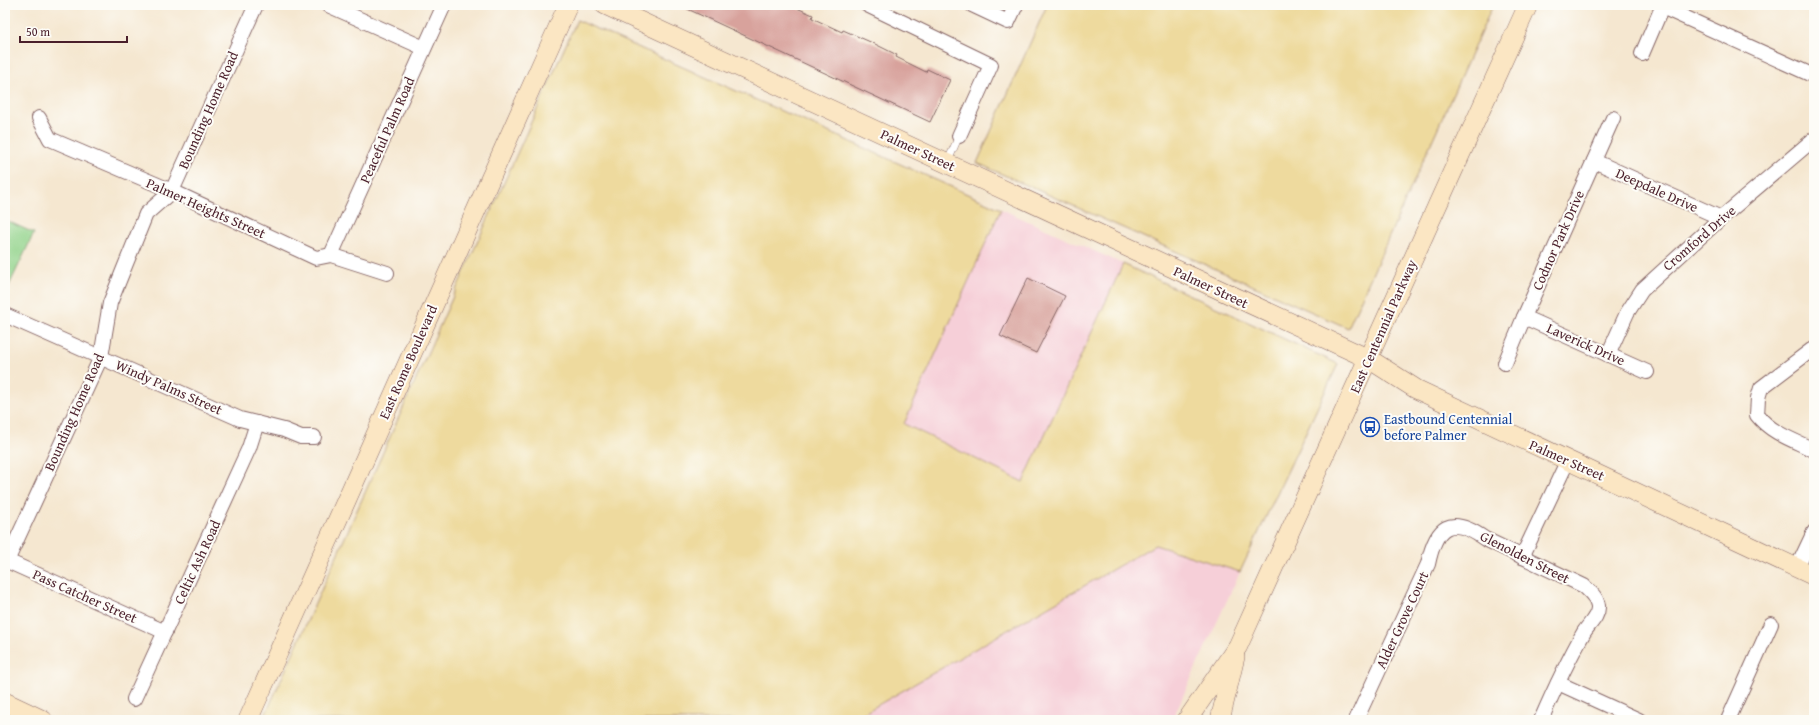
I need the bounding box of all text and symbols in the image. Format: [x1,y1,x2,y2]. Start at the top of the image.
scale bar [20,18,127,44]
text: 50 m [26,23,50,40]
street label: Bounding Home Road [173,48,243,172]
street label: Peaceful Palm Road [355,73,420,186]
street label: Palmer Street [877,124,959,176]
street label: Deepdale Drive [1613,163,1702,217]
street label: Palmer Heights Street [143,173,269,243]
street label: Codnor Park Drive [1527,186,1589,293]
street label: Cromford Drive [1658,200,1740,275]
street label: East Centennial Parkway [1344,256,1422,396]
street label: Palmer Street [1170,261,1252,313]
street label: East Rome Boulevard [374,301,442,422]
street label: Laverick Drive [1544,318,1629,370]
street label: Bounding Home Road [39,350,109,474]
street label: Windy Palms Street [112,355,226,420]
place label: Eastbound Centennial before Palmer [1384,409,1512,445]
bus stop icon: Eastbound Centennial before Palmer [1359,416,1381,438]
street label: Palmer Street [1526,435,1608,485]
street label: Celtic Ash Road [169,516,225,607]
street label: Glenolden Street [1477,526,1573,588]
street label: Pass Catcher Street [30,564,140,628]
street label: Alder Grove Court [1371,568,1433,672]

